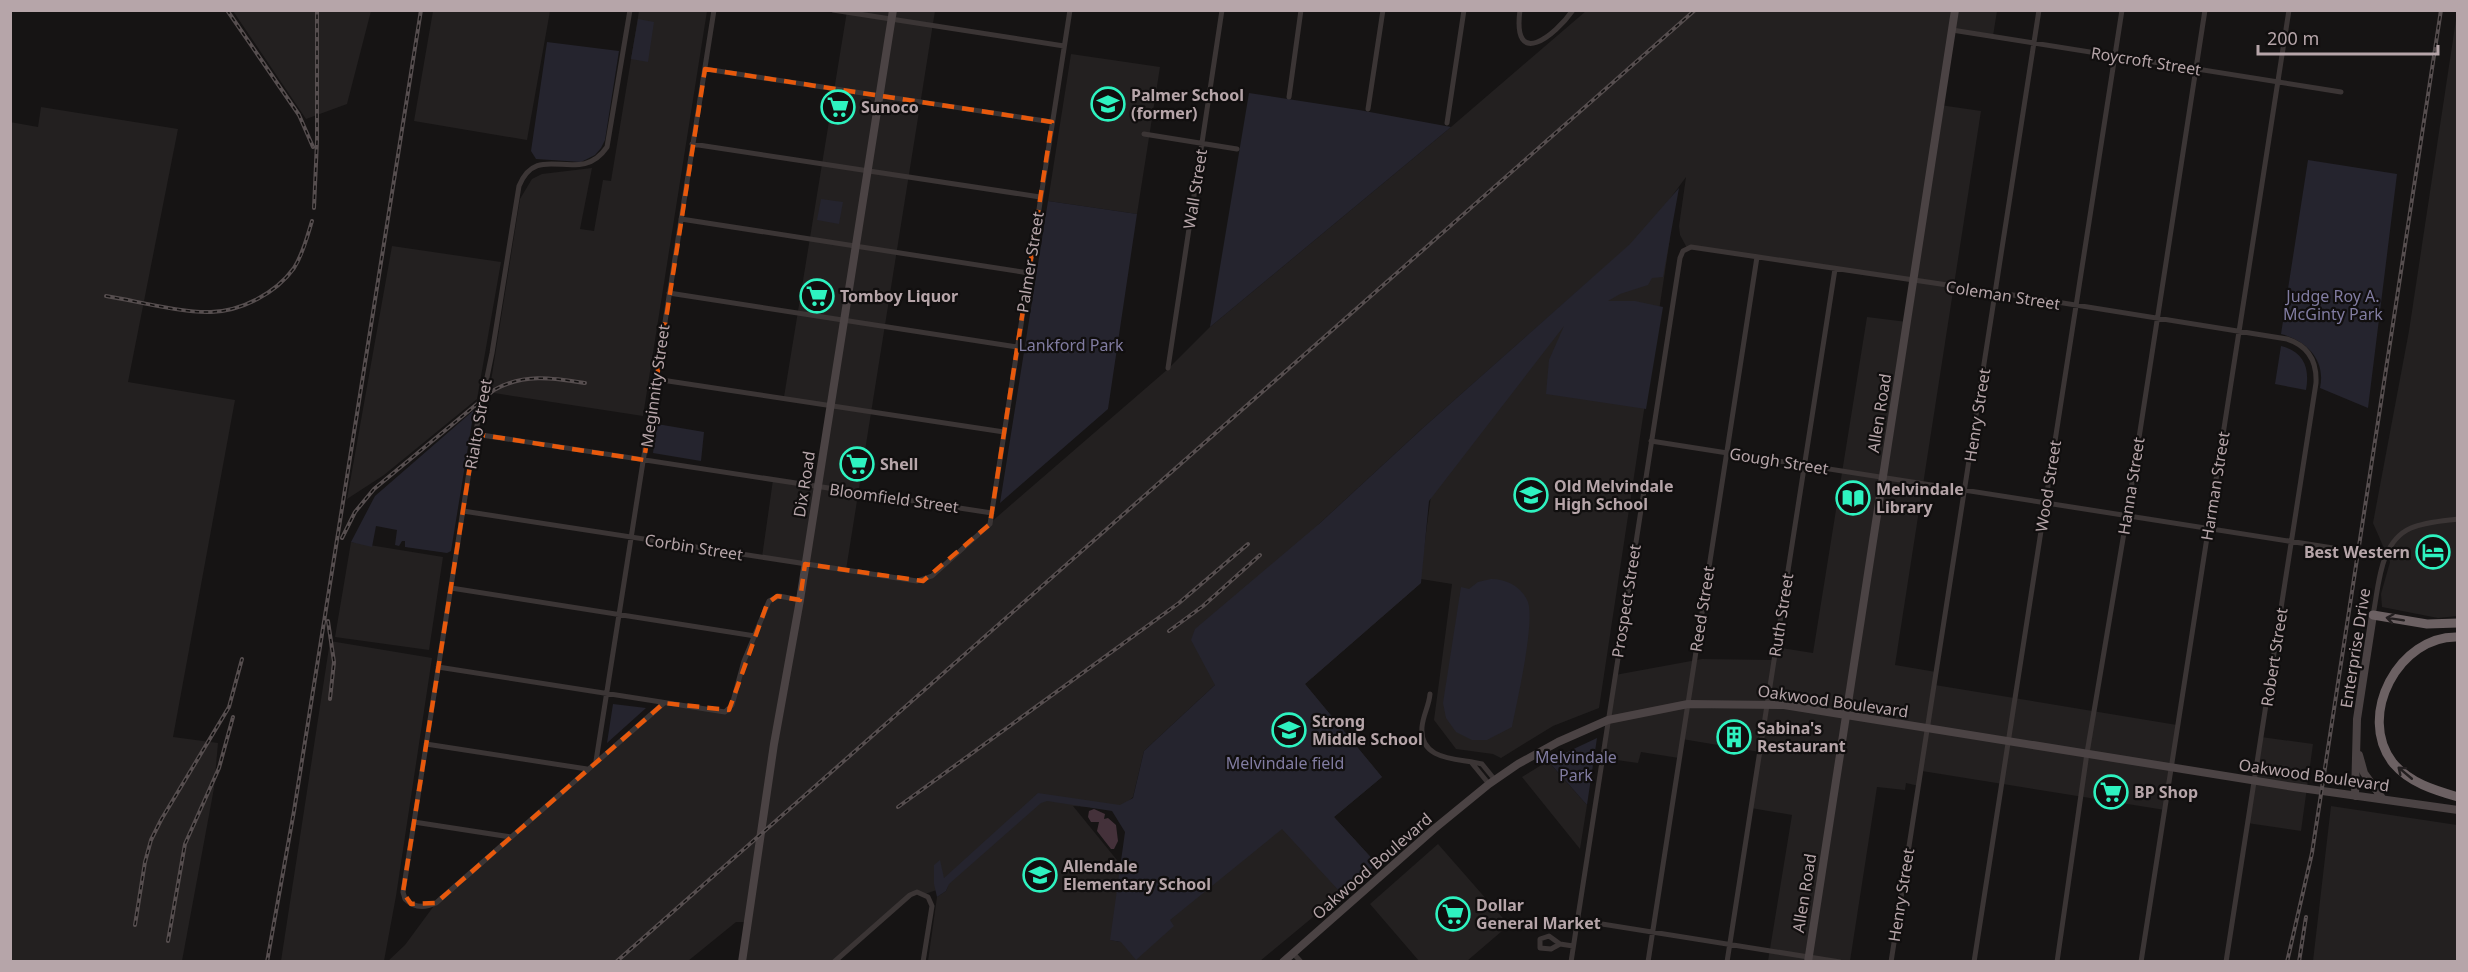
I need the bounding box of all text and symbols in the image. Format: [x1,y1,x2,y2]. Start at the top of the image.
scale bar [2258,18,2438,56]
text: 200 m [2267,26,2319,50]
street label: Roycroft Street [2089,41,2203,81]
place label: Palmer School (former) [1131,84,1244,124]
school or university icon: Palmer School (former) [1090,86,1126,122]
supermarket icon: Sunoco [820,89,856,125]
place label: Sunoco [861,96,919,118]
street label: Wall Street [1178,147,1212,231]
street label: Palmer Street [1011,210,1049,314]
street label: Coleman Street [1944,275,2062,315]
supermarket icon: Tomboy Liquor [799,278,835,314]
place label: Tomboy Liquor [840,285,958,307]
park label: Judge Roy A. McGinty Park [2283,285,2383,325]
street label: Meginnity Street [635,323,675,449]
park label: Lankford Park [1018,334,1124,356]
street label: Henry Street [1959,366,1995,463]
street label: Allen Road [1862,372,1896,454]
street label: Rialto Street [459,377,497,471]
street label: Harman Street [2196,430,2235,542]
street label: Hanna Street [2112,435,2150,536]
street label: Wood Street [2030,438,2066,533]
street label: Gough Street [1728,442,1830,480]
supermarket icon: Shell [839,446,875,482]
street label: Dix Road [788,449,820,519]
place label: Shell [880,453,918,475]
place label: Old Melvindale High School [1554,475,1673,515]
school or university icon: Old Melvindale High School [1513,477,1549,513]
street label: Bloomfield Street [828,478,960,518]
place label: Melvindale Library [1876,478,1964,518]
library icon: Melvindale Library [1835,480,1871,516]
street label: Corbin Street [643,528,745,566]
hotel icon: Best Western [2415,534,2451,570]
place label: Best Western [2304,541,2410,563]
street label: Prospect Street [1606,543,1646,659]
street label: Reed Street [1684,564,1720,654]
street label: Ruth Street [1764,571,1798,658]
street label: Enterprise Drive [2335,586,2375,710]
street label: Robert Street [2255,606,2293,708]
one-way arrow [2386,613,2406,624]
street label: Oakwood Boulevard [1756,680,1910,722]
place label: Strong Middle School [1312,710,1423,750]
school or university icon: Strong Middle School [1271,712,1307,748]
place label: Sabina's Restaurant [1757,717,1846,757]
building icon: Sabina's Restaurant [1716,719,1752,755]
park label: Melvindale Park [1535,746,1617,786]
park label: Melvindale field [1226,752,1344,774]
street label: Oakwood Boulevard [2237,754,2391,796]
one-way arrow [2398,766,2413,780]
supermarket icon: BP Shop [2093,774,2129,810]
place label: BP Shop [2134,781,2198,803]
street label: Oakwood Boulevard [1307,808,1437,924]
street label: Henry Street [1883,846,1919,943]
street label: Allen Road [1787,852,1821,934]
place label: Allendale Elementary School [1063,855,1211,895]
school or university icon: Allendale Elementary School [1022,857,1058,893]
place label: Dollar General Market [1476,894,1601,934]
supermarket icon: Dollar General Market [1435,896,1471,932]

